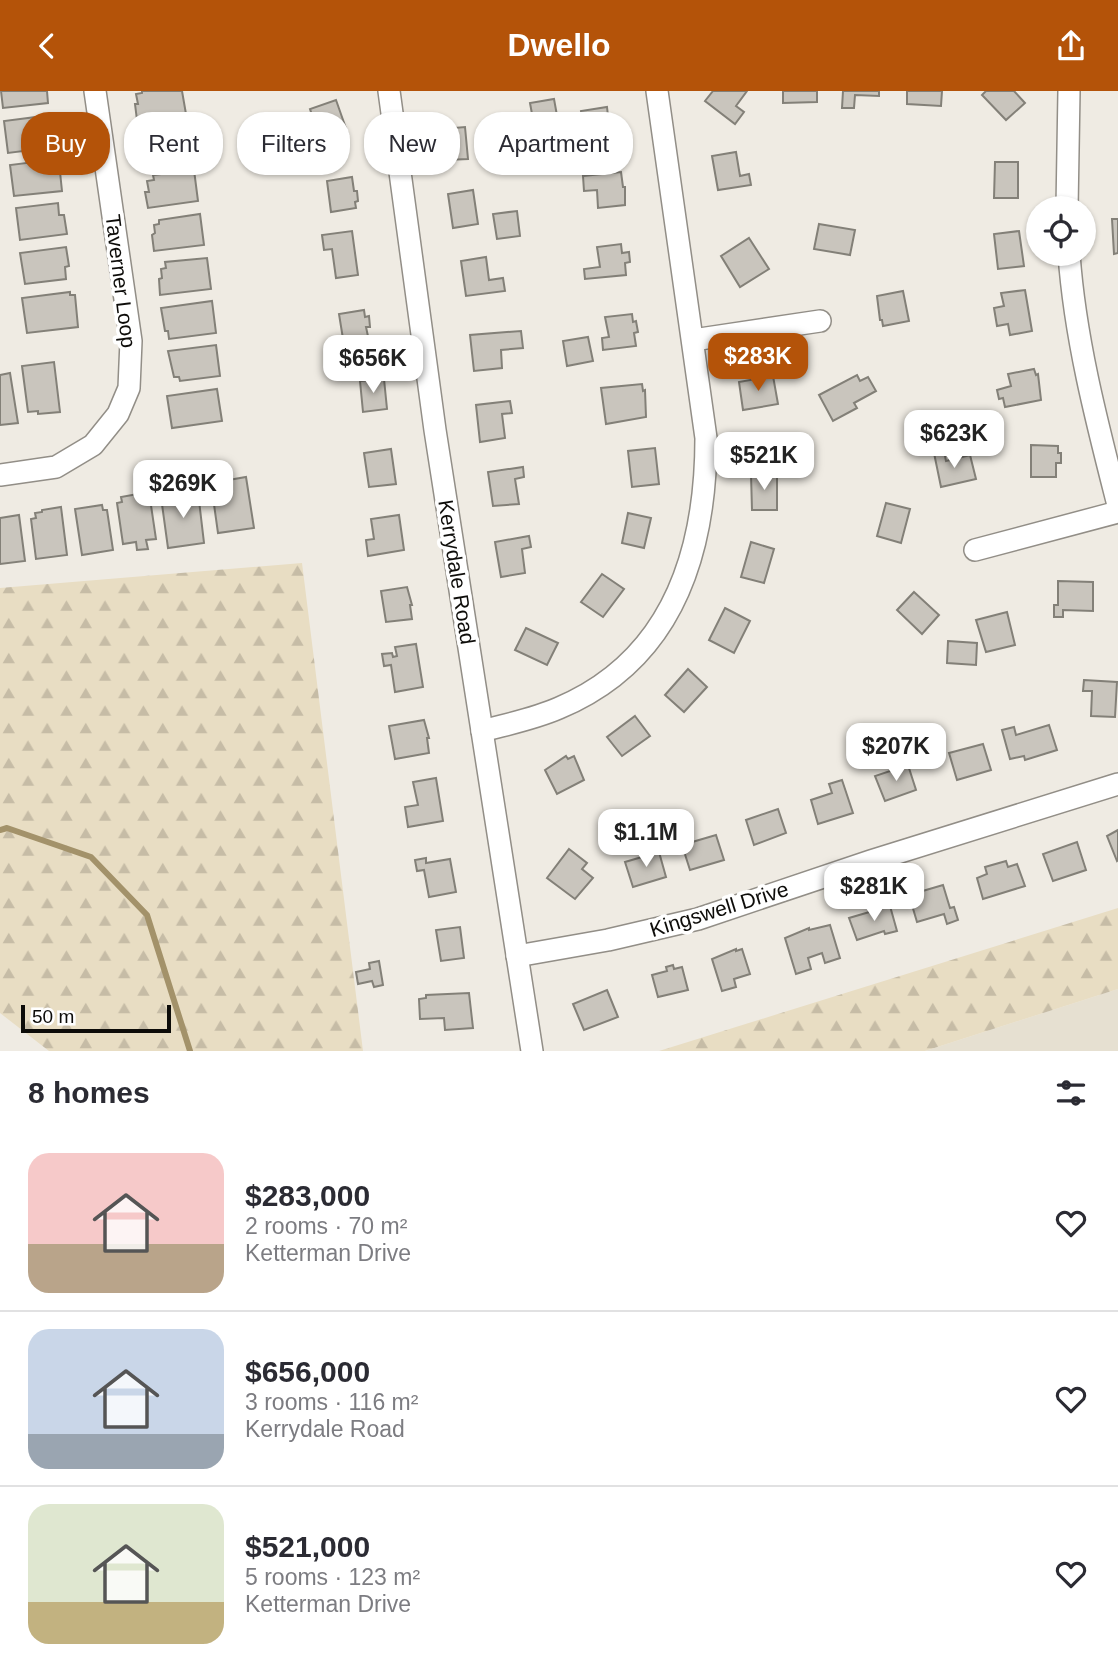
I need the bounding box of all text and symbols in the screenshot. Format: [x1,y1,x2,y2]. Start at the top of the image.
icon: back [28,27,66,65]
text: Dwello [507,27,611,63]
icon: share [1052,27,1090,65]
chip: Buy [21,112,110,175]
chip: Rent [124,112,223,175]
chip: Filters [237,112,350,175]
chip: New [364,112,460,175]
chip: Apartment [474,112,633,175]
map controls [1026,196,1096,266]
button: locate [1026,196,1096,266]
street label: Taverner Loop [101,213,141,349]
pin: $283K [709,334,807,393]
pin: $656K [324,335,422,395]
text: $283K [724,343,792,369]
text: $656K [339,345,407,371]
pin: $623K [905,411,1003,470]
text: $623K [920,420,988,446]
pin: $521K [715,433,813,492]
text: $521K [730,442,798,468]
pin: $269K [134,461,232,520]
text: $269K [149,470,217,496]
street label: Kerrydale Road [434,498,480,646]
pin: $207K [847,723,945,783]
text: $207K [862,733,930,759]
pin: $1.1M [597,809,695,869]
text: $1.1M [614,819,678,845]
pin: $281K [825,863,923,923]
text: $281K [840,873,908,899]
street label: Kingswell Drive [647,877,791,941]
scale bar [21,1002,172,1034]
text: 50 m [32,1006,74,1027]
icon: filters [1052,1074,1090,1112]
text: 8 homes [28,1076,150,1109]
text: $283,000 [245,1179,370,1212]
icon: home [84,1181,168,1265]
icon: heart [1052,1204,1090,1242]
text: 2 rooms · 70 m² [245,1213,407,1239]
text: Ketterman Drive [245,1240,411,1266]
text: $656,000 [245,1355,370,1388]
icon: home [84,1357,168,1441]
icon: heart [1052,1380,1090,1418]
text: 3 rooms · 116 m² [245,1389,418,1415]
text: Kerrydale Road [245,1416,405,1442]
text: $521,000 [245,1530,370,1563]
icon: home [84,1532,168,1616]
icon: heart [1052,1555,1090,1593]
text: 5 rooms · 123 m² [245,1564,420,1590]
text: Ketterman Drive [245,1591,411,1617]

